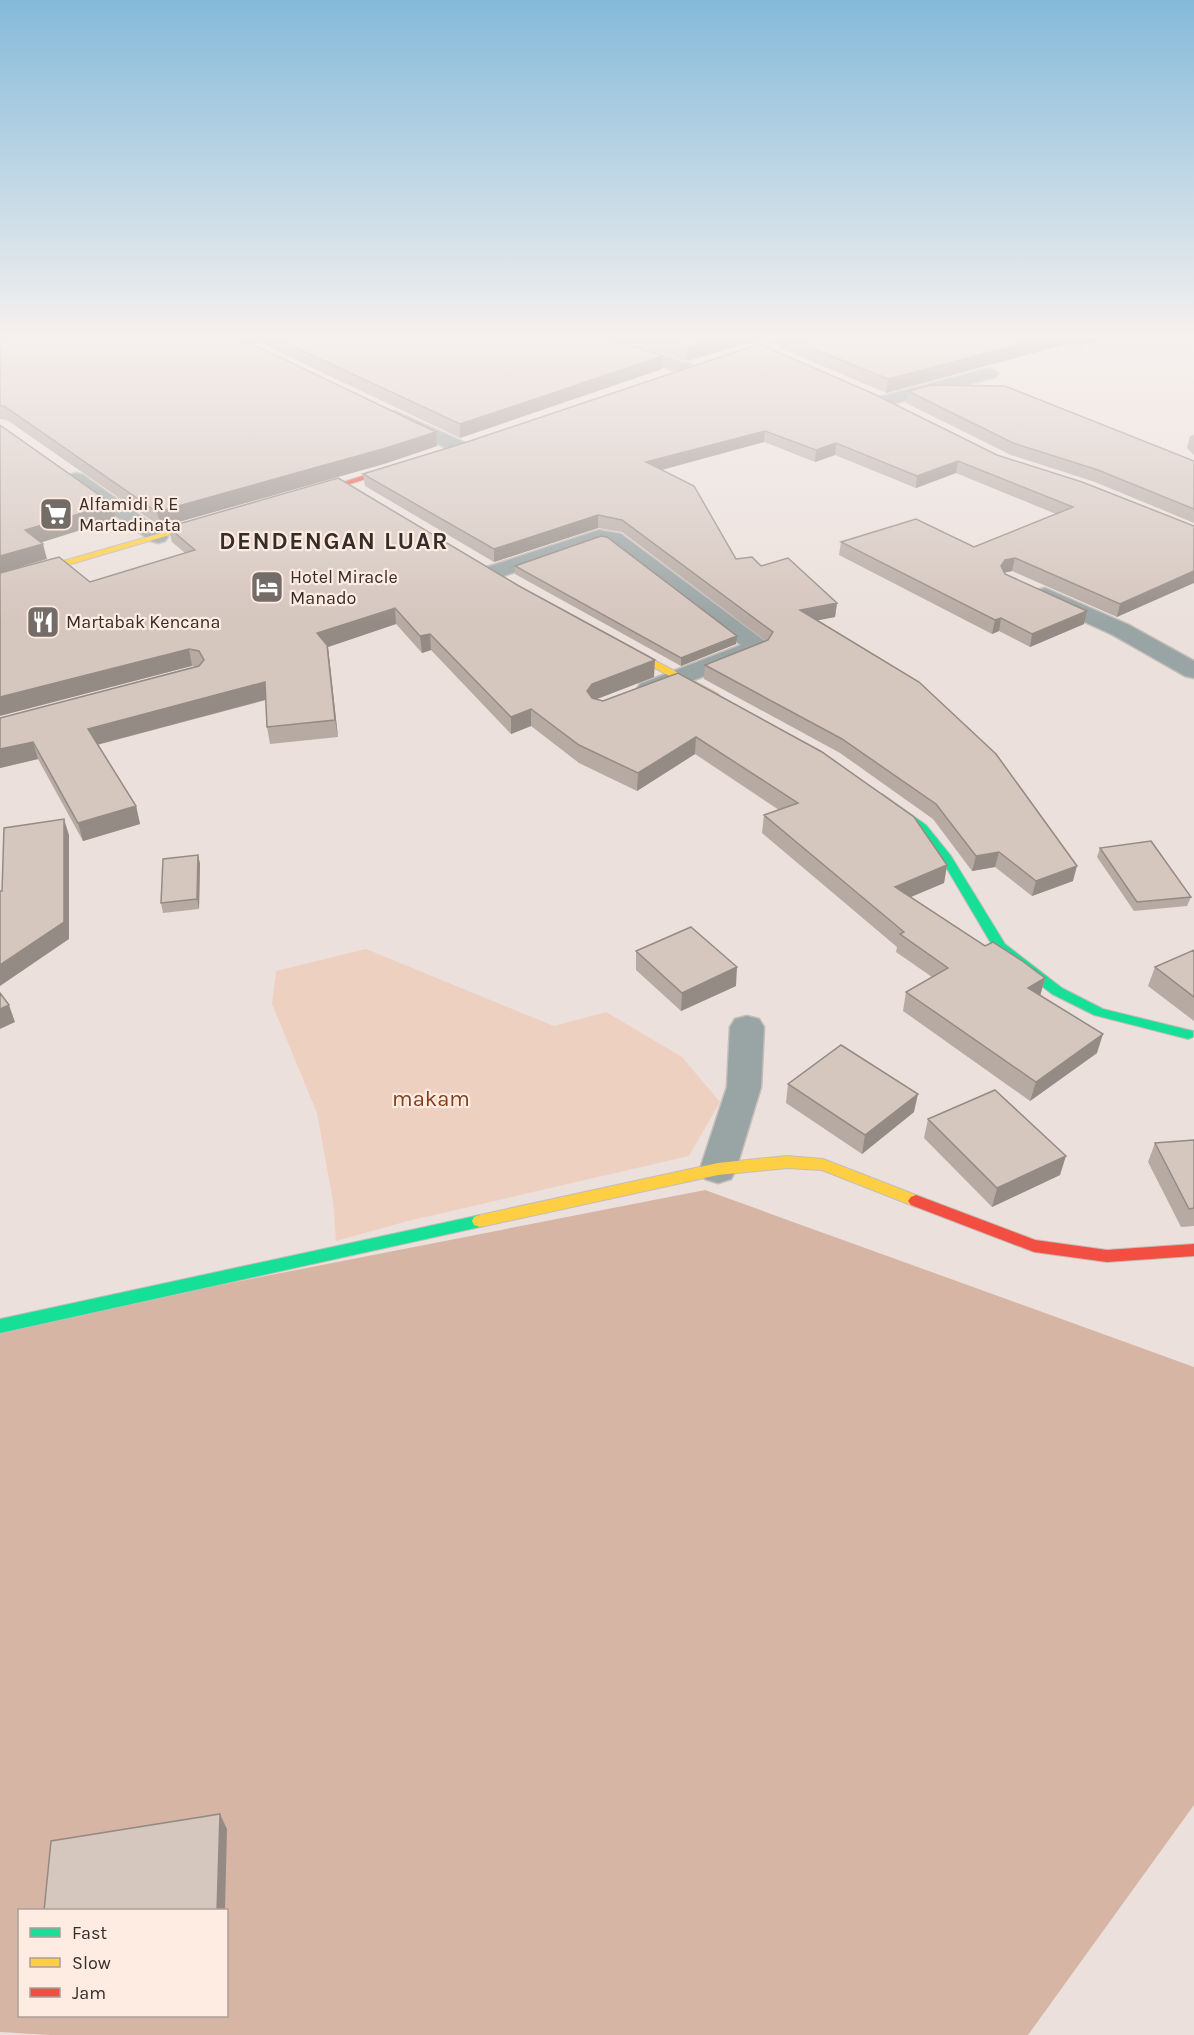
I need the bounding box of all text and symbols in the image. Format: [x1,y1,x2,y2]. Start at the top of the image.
place label: Alfamidi R E Martadinata [79,493,181,536]
supermarket icon: Alfamidi R E Martadinata [38,496,74,532]
district label: DENDENGAN LUAR [219,527,449,555]
place label: Hotel Miracle Manado [290,566,398,609]
hotel icon: Hotel Miracle Manado [249,569,285,605]
restaurant icon: Martabak Kencana [25,604,61,640]
place label: Martabak Kencana [66,611,220,633]
park label: makam [392,1086,470,1112]
legend [18,1909,228,2017]
text: Fast [72,1922,107,1944]
text: Slow [72,1952,111,1974]
text: Jam [72,1982,106,2004]

